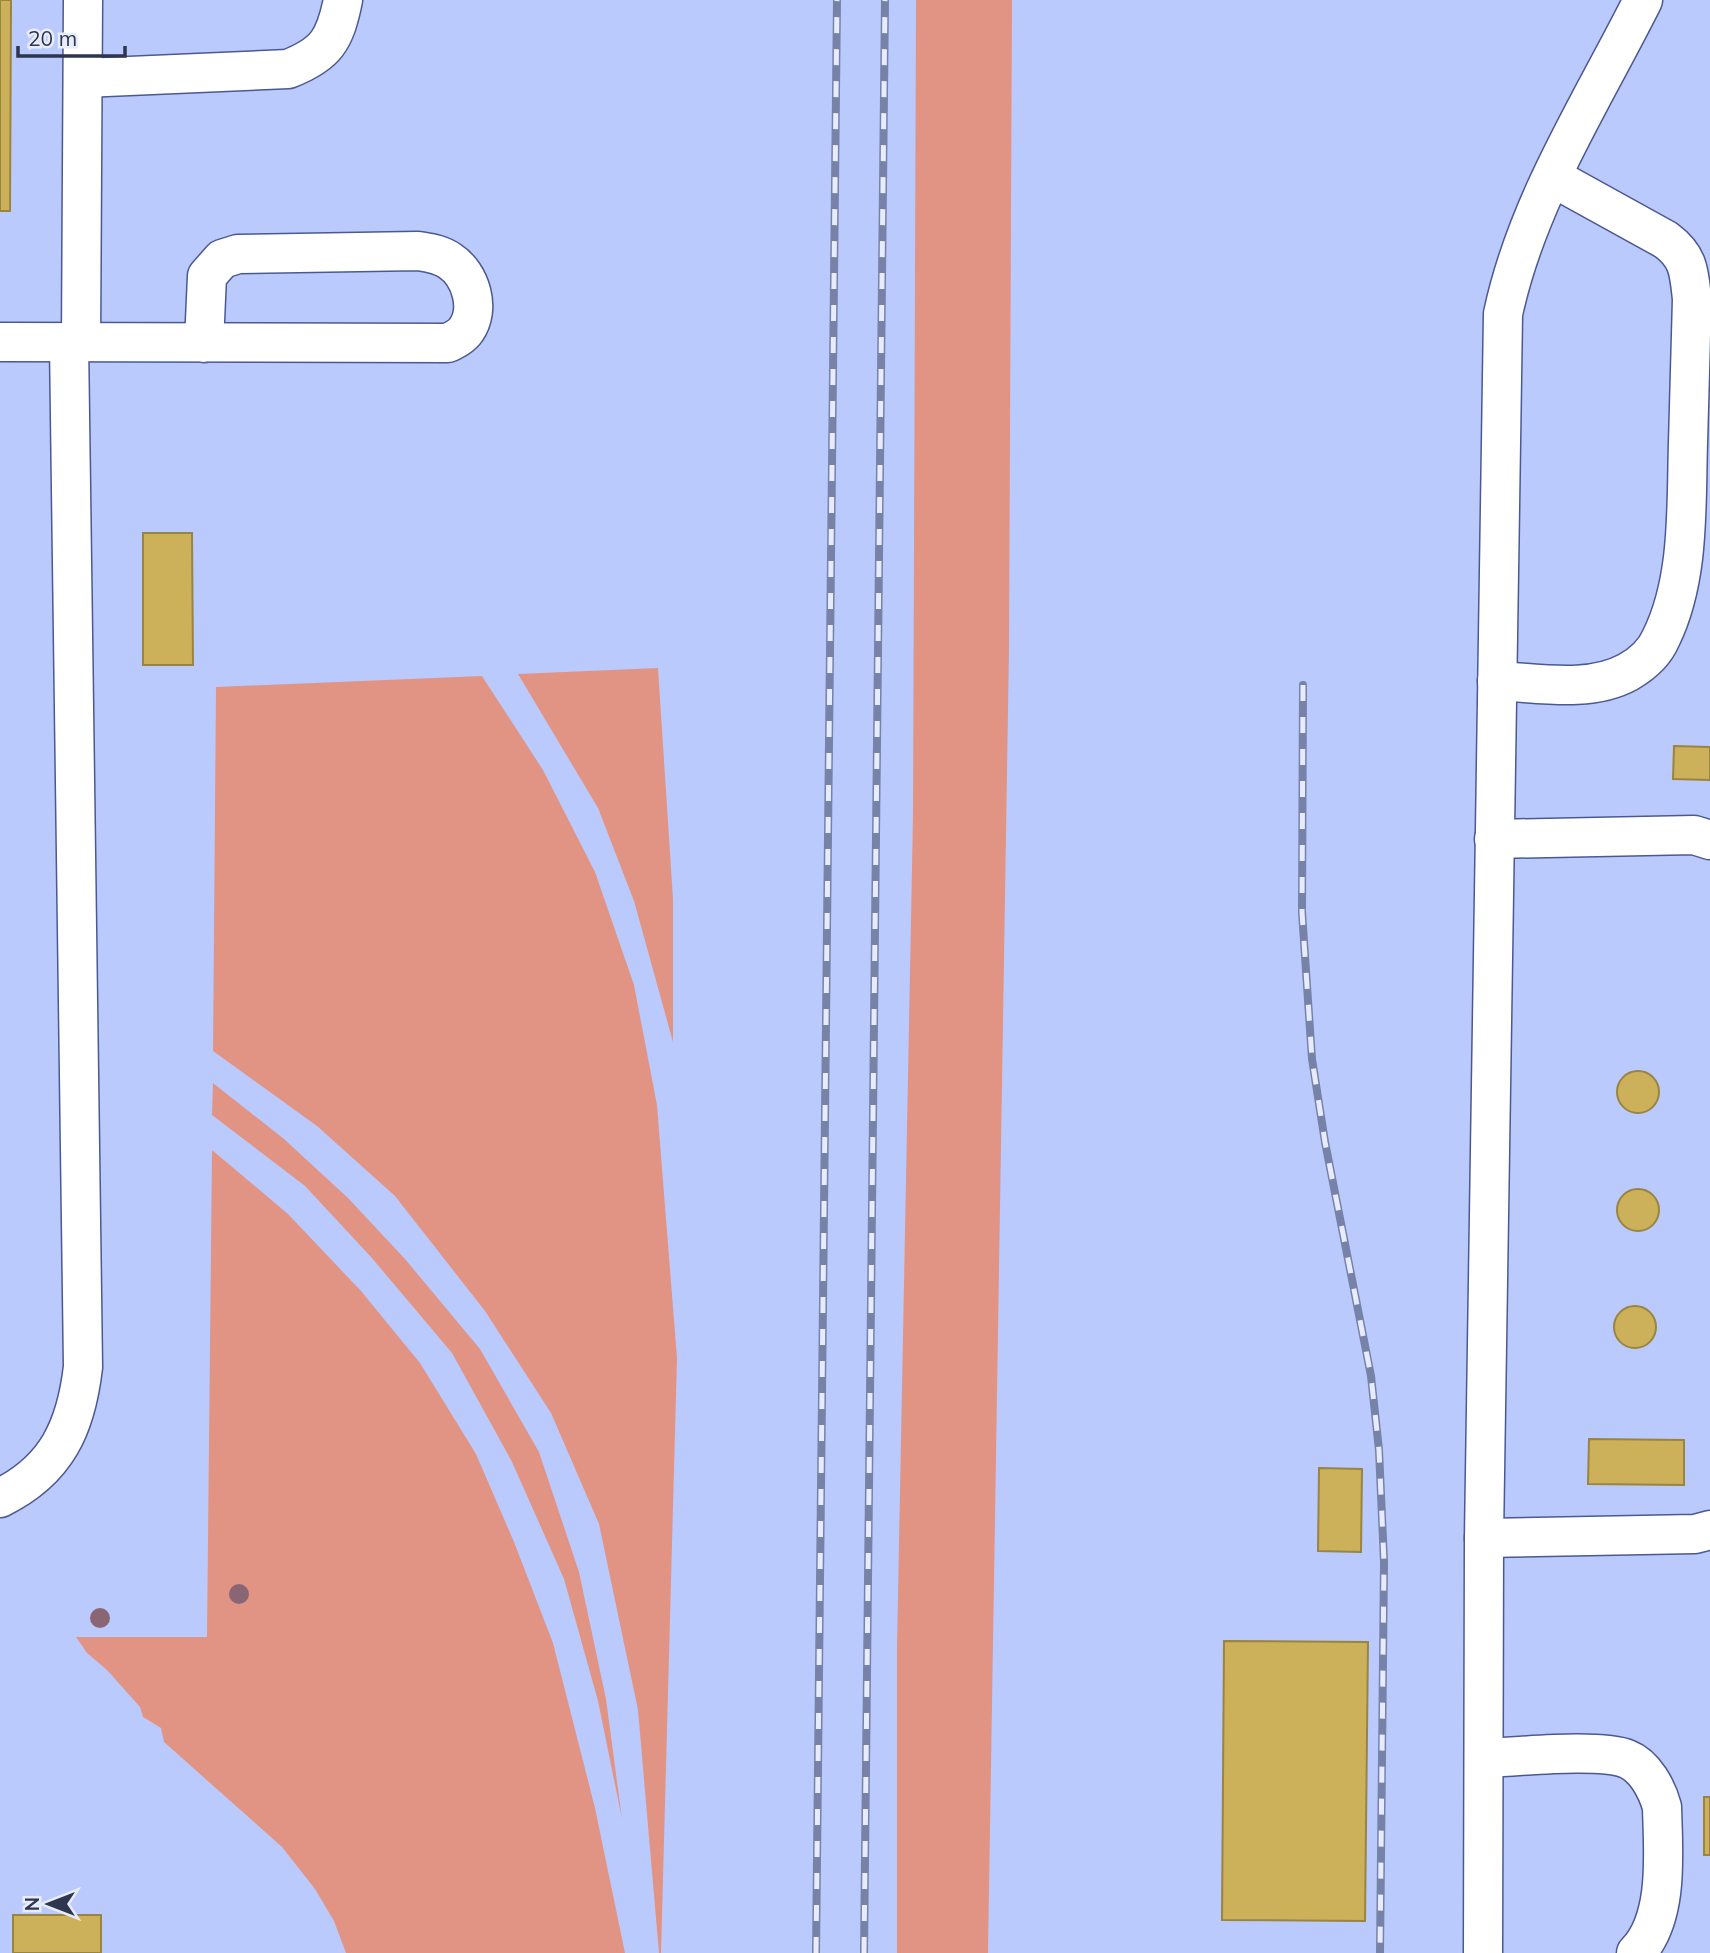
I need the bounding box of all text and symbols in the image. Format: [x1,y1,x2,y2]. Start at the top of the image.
scale bar [18,14,124,58]
text: 20 m [28,25,77,51]
north arrow [14,1869,84,1939]
text: N [20,1897,44,1911]

